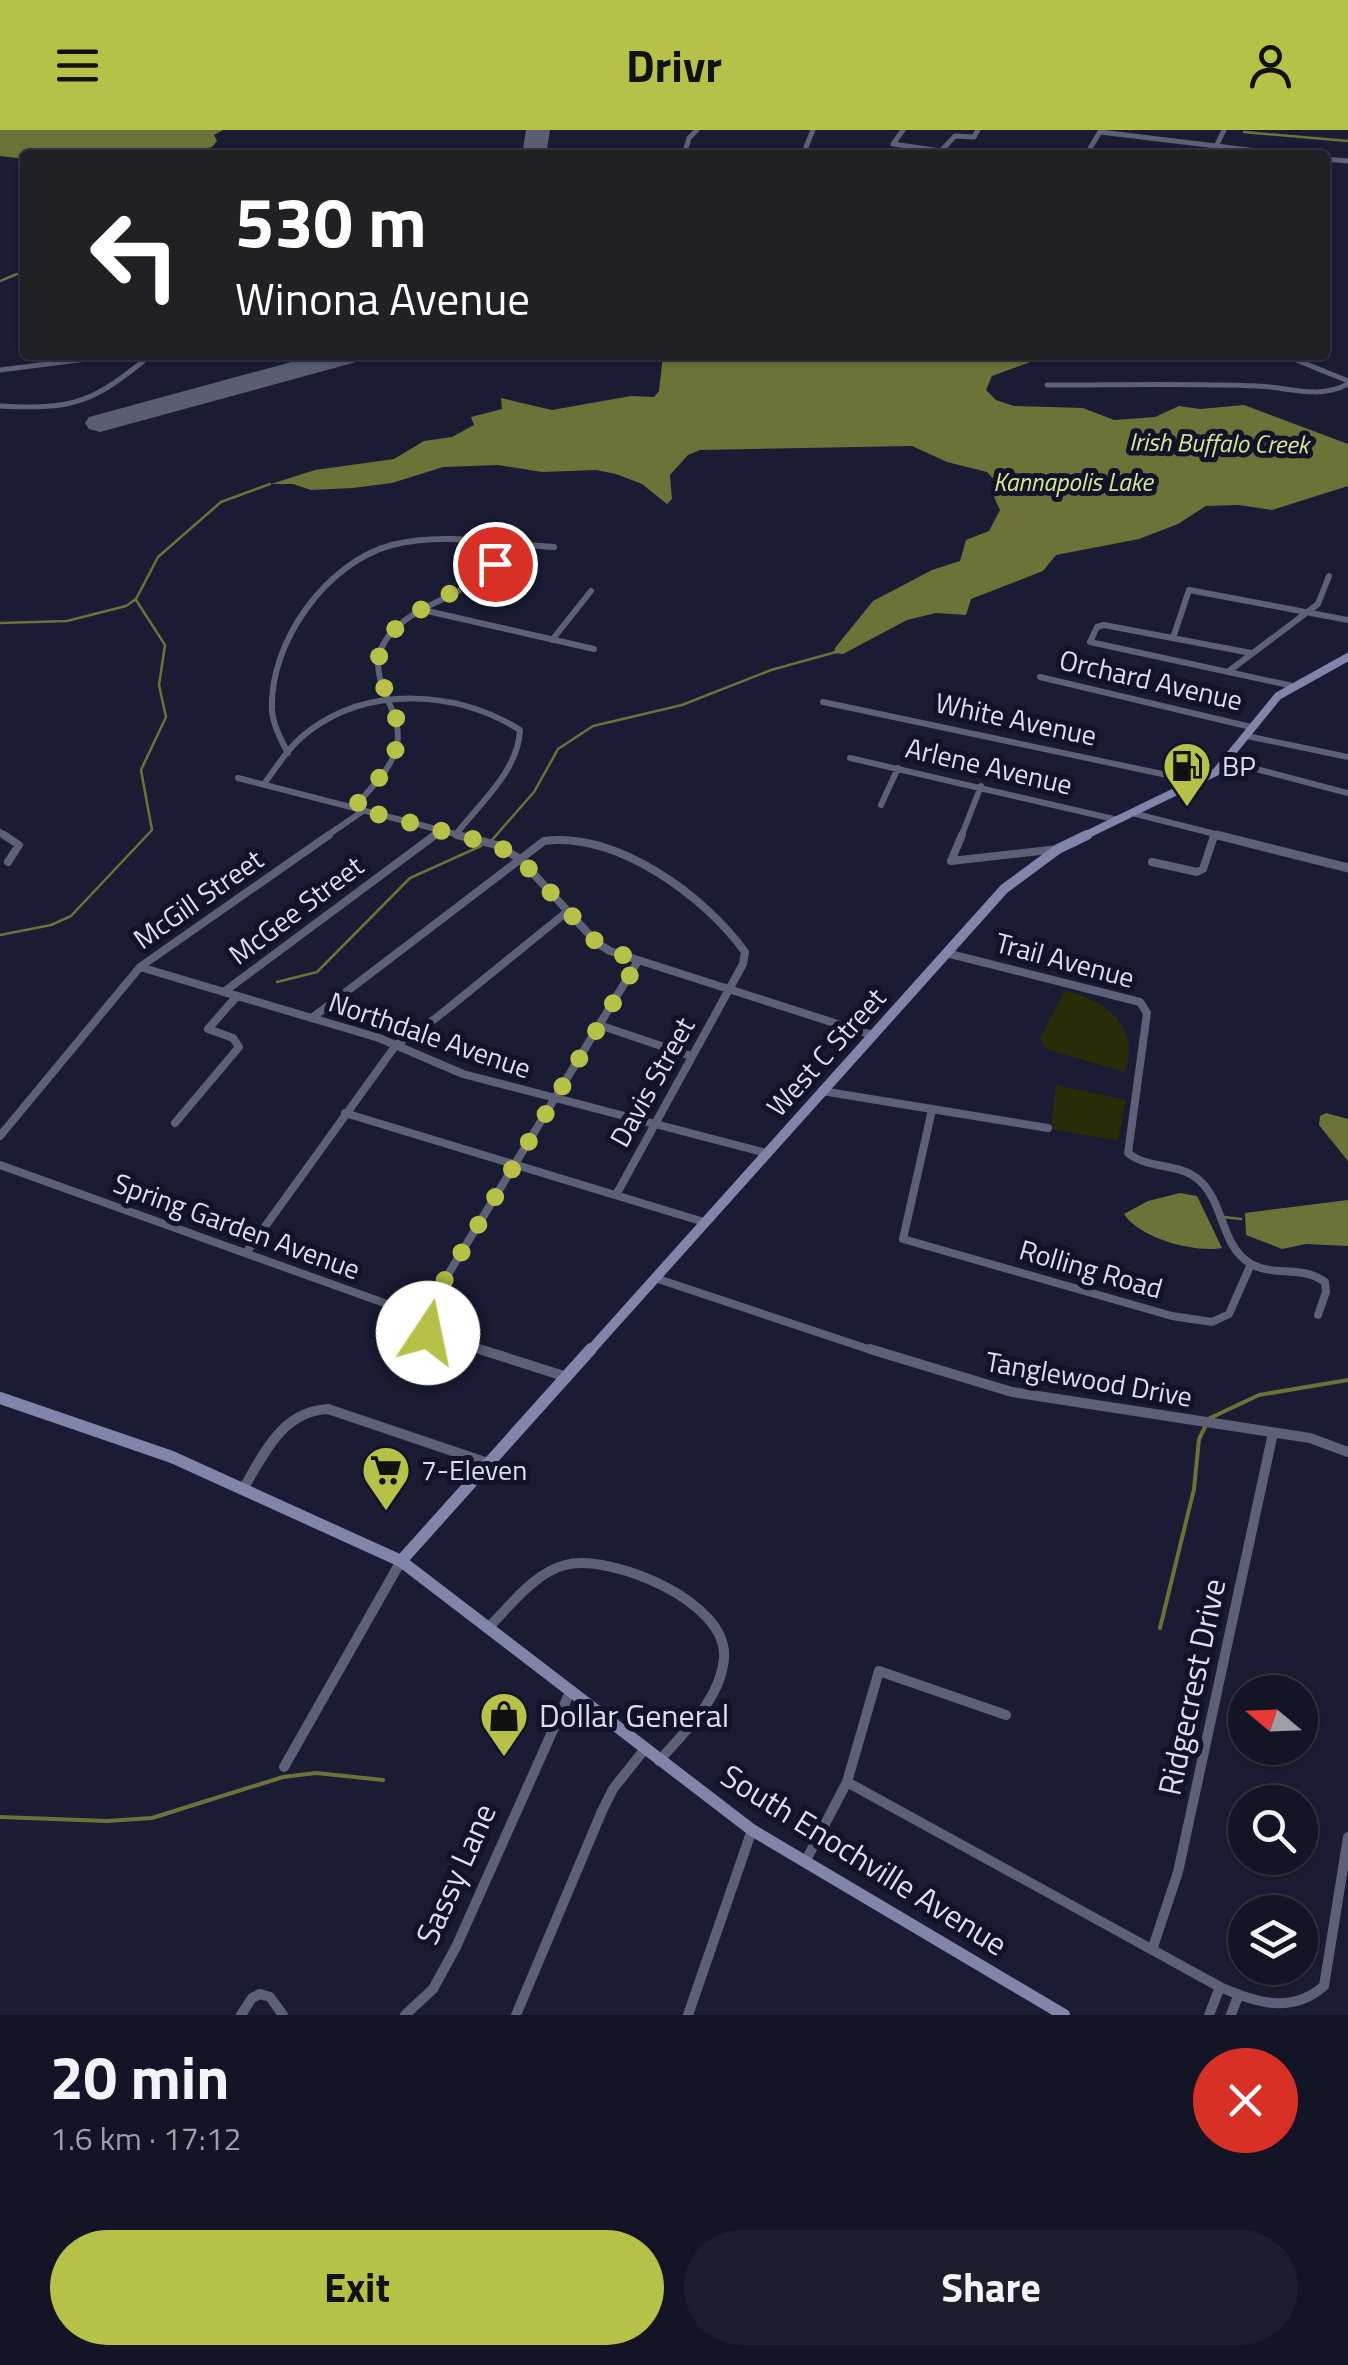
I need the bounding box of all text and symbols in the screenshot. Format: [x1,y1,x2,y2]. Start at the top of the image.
text: Drivr [626,31,722,99]
icon: menu [50,38,105,93]
icon: person [1243,38,1298,93]
text: 530 m [235,168,427,274]
icon: left [70,190,200,320]
text: Winona Avenue [235,264,530,332]
water label: Irish Buffalo Creek [1129,422,1312,464]
water label: Kannapolis Lake [993,463,1154,501]
pin [453,522,538,607]
icon: arrive [468,537,523,592]
street label: Orchard Avenue [1055,638,1247,721]
street label: White Avenue [932,680,1101,757]
street label: Arlene Avenue [902,725,1077,806]
fuel station icon: BP [1161,740,1213,808]
place label: BP [1222,744,1256,787]
street label: McGill Street [124,838,272,959]
street label: McGee Street [219,844,372,975]
street label: Trail Avenue [991,920,1139,999]
street label: West C Street [756,977,896,1126]
street label: Northdale Avenue [323,980,537,1089]
street label: Davis Street [598,1009,705,1155]
street label: Spring Garden Avenue [108,1161,367,1290]
street label: Rolling Road [1015,1228,1168,1309]
position arrow [376,1281,480,1385]
street label: Tanglewood Drive [982,1339,1196,1418]
supermarket icon: 7-Eleven [360,1444,412,1512]
place label: 7-Eleven [421,1448,527,1491]
street label: Ridgecrest Drive [1145,1574,1237,1800]
north arrow [1228,1675,1318,1765]
map controls [1228,1675,1318,1985]
shop icon: Dollar General [478,1690,530,1758]
place label: Dollar General [539,1691,729,1739]
street label: South Enochville Avenue [712,1751,1017,1967]
button: search [1228,1785,1318,1875]
street label: Sassy Lane [403,1795,508,1952]
button: layers [1228,1895,1318,1985]
text: 20 min [50,2031,229,2122]
button: close [1193,2048,1298,2153]
text: 1.6 km · 17:12 [50,2114,242,2162]
button: Exit [50,2230,664,2345]
button: Share [684,2230,1298,2345]

